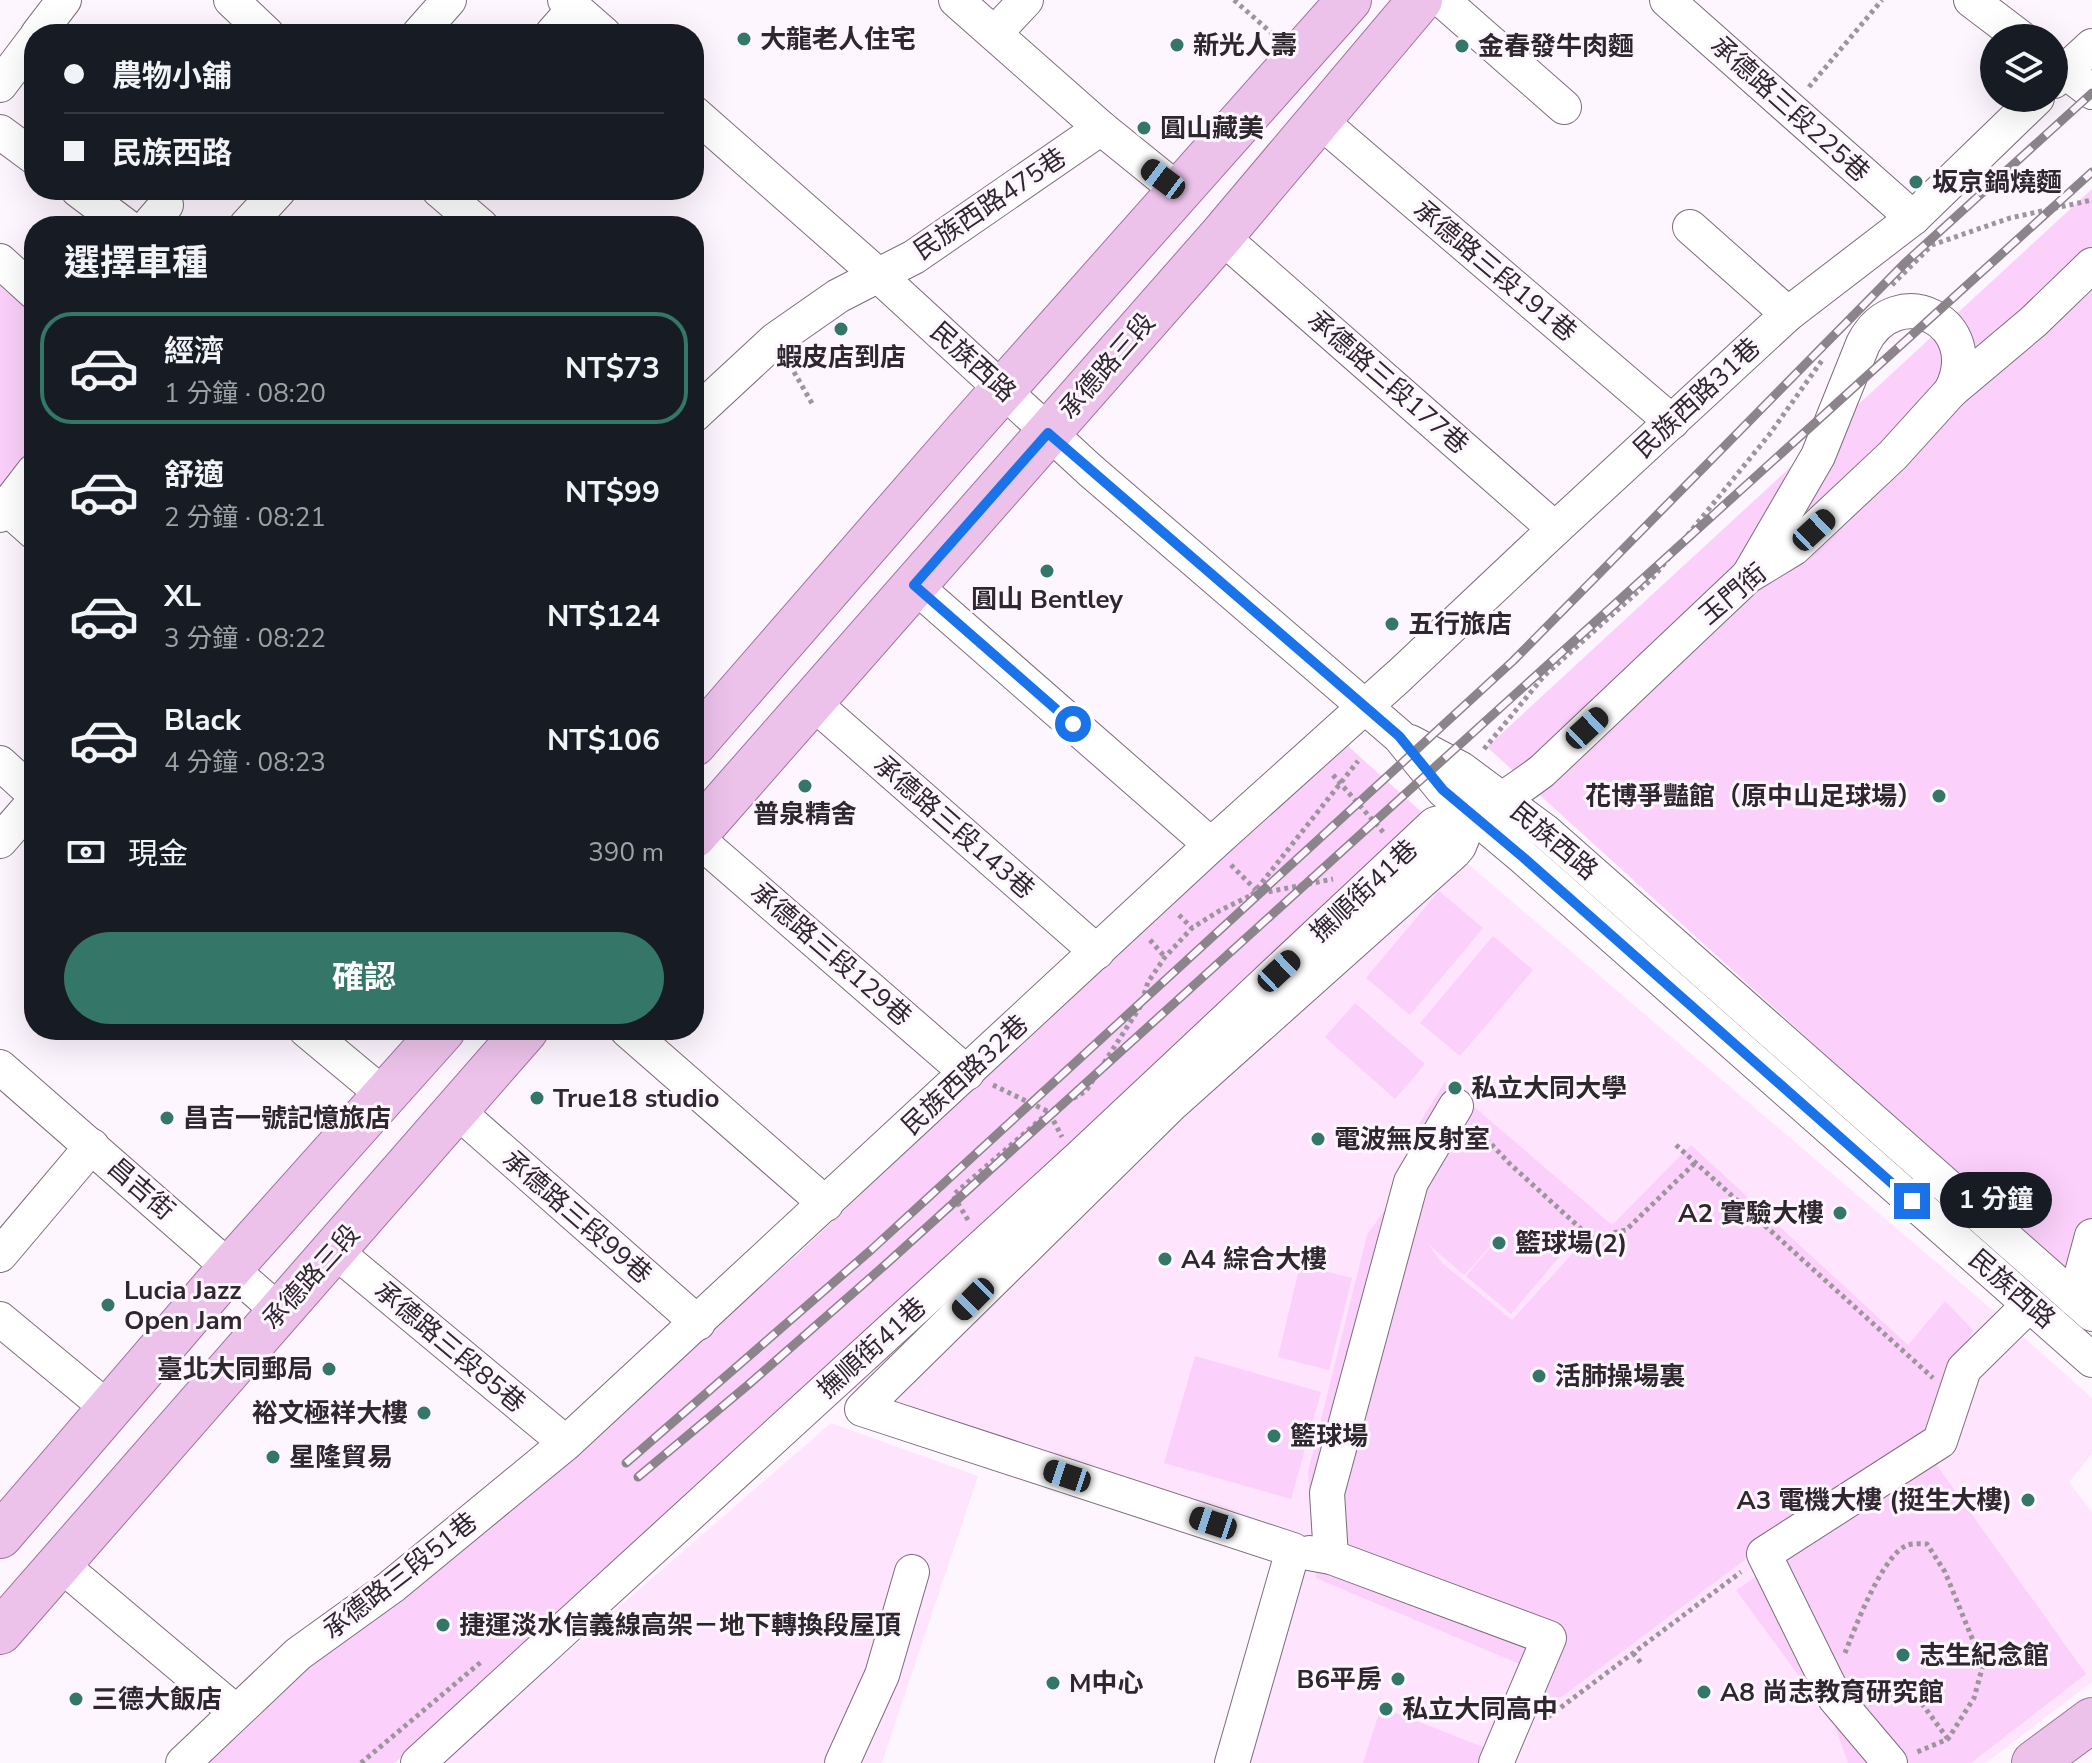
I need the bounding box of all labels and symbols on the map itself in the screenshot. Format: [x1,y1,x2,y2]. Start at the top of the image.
place label: 大龍老人住宅 [760,22,916,57]
place label: 新光人壽 [1193,28,1297,63]
street label: 承德路三段225巷 [1703,28,1877,190]
place label: 金春發牛肉麵 [1478,29,1634,64]
marker: 大龍老人住宅 [735,30,753,48]
marker: 新光人壽 [1168,36,1186,54]
marker: 金春發牛肉麵 [1453,37,1471,55]
place label: 圓山藏美 [1160,111,1264,146]
marker: 圓山藏美 [1135,119,1153,137]
street label: 民族西路475巷 [907,140,1073,268]
car [1137,155,1189,203]
place label: 坂京鍋燒麵 [1932,165,2062,200]
marker: 坂京鍋燒麵 [1907,173,1925,191]
street label: 承德路三段191巷 [1406,192,1584,350]
street label: 承德路三段177巷 [1300,302,1476,462]
street label: 承德路三段 [1051,305,1163,427]
street label: 民族西路 [923,314,1023,410]
marker: 蝦皮店到店 [832,320,850,338]
street label: 民族西路31巷 [1626,330,1768,466]
place label: 蝦皮店到店 [776,340,906,375]
car [1788,505,1840,555]
street label: 玉門街 [1692,556,1774,632]
marker: 圓山 Bentley [1038,562,1056,580]
place label: 圓山 Bentley [971,582,1123,617]
place label: 五行旅店 [1408,607,1512,642]
marker: 五行旅店 [1383,615,1401,633]
car [1561,703,1613,753]
route start [1055,706,1091,742]
street label: 承德路三段143巷 [866,747,1042,907]
marker: 普泉精舍 [796,777,814,795]
place label: 花博爭豔館（原中山足球場） [1585,779,1923,814]
marker: 花博爭豔館（原中山足球場） [1930,787,1948,805]
street label: 民族西路 [1503,794,1605,888]
place label: 普泉精舍 [753,797,857,832]
street label: 撫順街41巷 [1303,832,1425,950]
street label: 承德路三段129巷 [743,874,919,1034]
car [1253,946,1305,996]
street label: 民族西路32巷 [894,1007,1036,1143]
place label: 私立大同大學 [1471,1071,1627,1106]
marker: 私立大同大學 [1446,1079,1464,1097]
place label: True18 studio [553,1081,719,1116]
marker: True18 studio [528,1089,546,1107]
place label: 昌吉一號記憶旅店 [183,1101,391,1136]
marker: 昌吉一號記憶旅店 [158,1109,176,1127]
place label: 電波無反射室 [1334,1122,1490,1157]
marker: 電波無反射室 [1309,1130,1327,1148]
street label: 承德路三段99巷 [495,1142,659,1292]
street label: 昌吉街 [100,1150,182,1228]
callout: 1 分鐘 [1940,1173,2052,1229]
route end [1894,1183,1930,1219]
place label: A2 實驗大樓 [1678,1196,1824,1231]
marker: A2 實驗大樓 [1831,1204,1849,1222]
street label: 承德路三段 [254,1217,368,1337]
place label: 籃球場(2) [1515,1226,1627,1261]
marker: 籃球場(2) [1490,1234,1508,1252]
place label: A4 綜合大樓 [1181,1242,1327,1277]
street label: 民族西路 [1961,1242,2063,1336]
marker: A4 綜合大樓 [1156,1250,1174,1268]
place label: Lucia Jazz Open Jam [124,1273,243,1338]
street label: 承德路三段85巷 [367,1273,533,1421]
car [948,1274,998,1324]
street label: 撫順街41巷 [810,1290,934,1406]
marker: Lucia Jazz Open Jam [99,1296,117,1314]
place label: 臺北大同郵局 [157,1352,313,1387]
place label: 活肺操場裏 [1555,1359,1685,1394]
marker: 臺北大同郵局 [320,1360,338,1378]
marker: 活肺操場裏 [1530,1367,1548,1385]
place label: 裕文極祥大樓 [252,1396,408,1431]
marker: 裕文極祥大樓 [415,1404,433,1422]
place label: 籃球場 [1290,1419,1368,1454]
marker: 籃球場 [1265,1427,1283,1445]
place label: 星隆貿易 [289,1440,393,1475]
marker: 星隆貿易 [264,1448,282,1466]
car [1040,1457,1094,1495]
place label: A3 電機大樓 (挺生大樓) [1736,1483,2012,1518]
marker: A3 電機大樓 (挺生大樓) [2019,1491,2037,1509]
car [1186,1504,1240,1542]
street label: 承德路三段51巷 [315,1505,485,1647]
place label: 捷運淡水信義線高架－地下轉換段屋頂 [459,1608,901,1643]
marker: 捷運淡水信義線高架－地下轉換段屋頂 [434,1616,452,1634]
place label: 志生紀念館 [1919,1638,2049,1673]
marker: 志生紀念館 [1894,1646,1912,1664]
place label: B6平房 [1297,1662,1382,1697]
place label: M中心 [1069,1666,1144,1701]
marker: B6平房 [1389,1670,1407,1688]
marker: M中心 [1044,1674,1062,1692]
place label: A8 尚志教育研究館 [1720,1675,1944,1710]
place label: 三德大飯店 [92,1682,222,1717]
marker: A8 尚志教育研究館 [1695,1683,1713,1701]
marker: 三德大飯店 [67,1690,85,1708]
place label: 私立大同高中 [1402,1692,1558,1727]
marker: 私立大同高中 [1377,1700,1395,1718]

